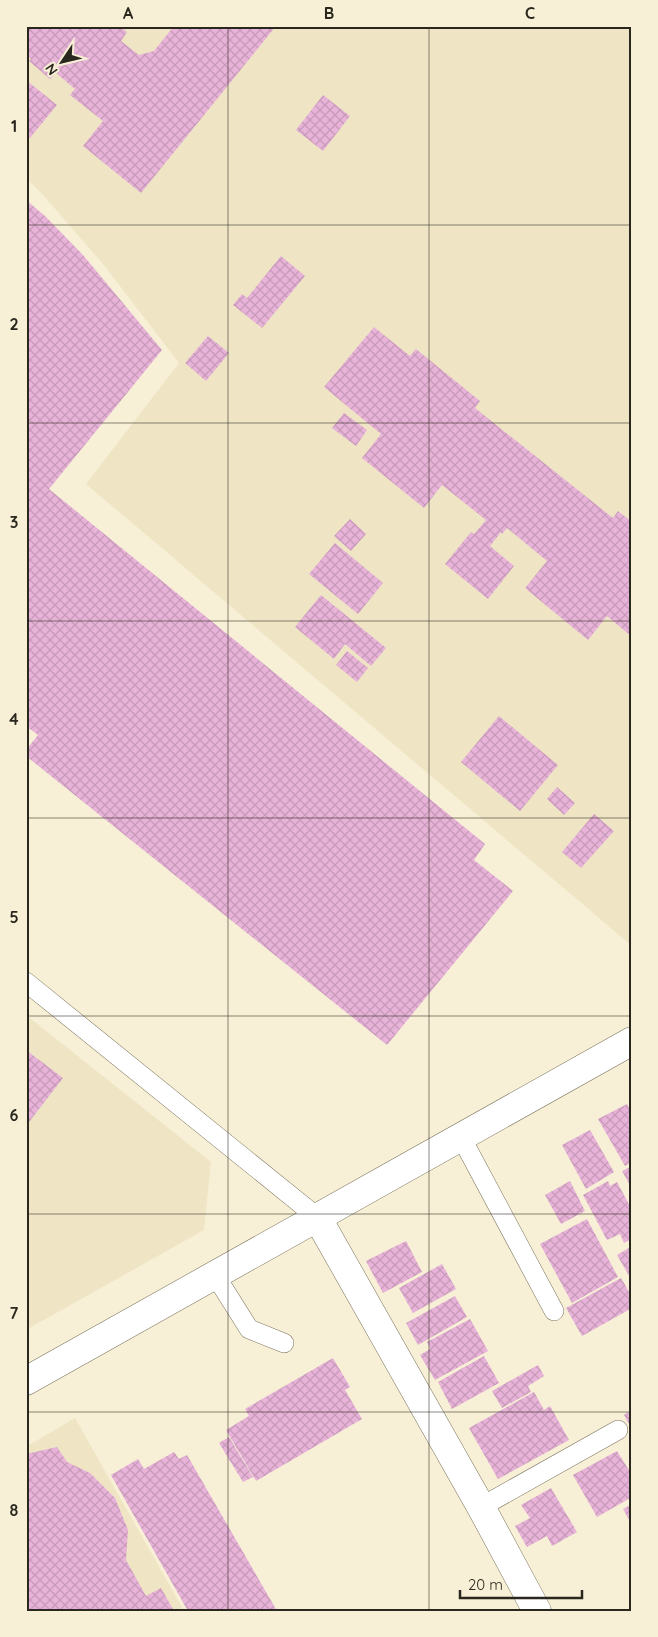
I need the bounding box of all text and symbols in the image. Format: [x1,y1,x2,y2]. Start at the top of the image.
text: A [123,3,134,23]
text: B [324,3,334,23]
text: C [525,3,535,23]
north arrow [38,38,88,88]
text: N [41,60,62,79]
text: 1 [11,116,17,136]
text: 2 [9,314,19,334]
text: 3 [10,512,18,532]
text: 4 [9,709,19,729]
text: 5 [9,907,19,927]
text: 6 [10,1105,19,1125]
text: 7 [10,1303,19,1323]
text: 8 [10,1500,19,1520]
scale bar [460,1567,583,1599]
text: 20 m [468,1575,503,1594]

